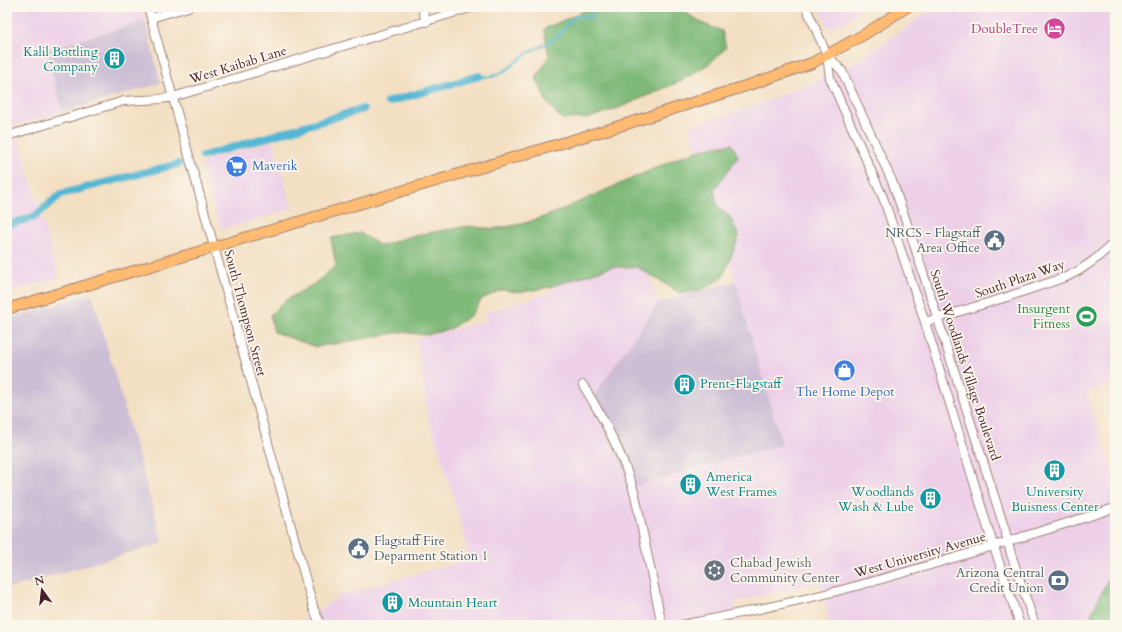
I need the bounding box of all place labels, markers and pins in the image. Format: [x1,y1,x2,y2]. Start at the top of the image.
hotel icon: DoubleTree [1041,16,1067,42]
place label: DoubleTree [971,20,1038,38]
place label: Kalil Bottling Company [23,43,99,76]
building icon: Kalil Bottling Company [101,46,127,72]
supermarket icon: Maverik [223,153,249,179]
place label: Maverik [252,157,298,175]
place label: NRCS - Flagstaff Area Office [885,224,982,257]
public building icon: NRCS - Flagstaff Area Office [982,227,1008,253]
place label: Insurgent Fitness [1017,300,1070,333]
sports icon: Insurgent Fitness [1073,303,1099,329]
shop icon: The Home Depot [832,357,858,383]
building icon: Prent-Flagstaff [672,371,698,397]
place label: Prent-Flagstaff [700,375,783,393]
place label: The Home Depot [796,383,894,401]
building icon: University Buisness Center [1042,457,1068,483]
place label: America West Frames [705,468,777,501]
building icon: America West Frames [678,471,704,497]
place label: Woodlands Wash & Lube [837,483,914,516]
place label: University Buisness Center [1011,483,1099,516]
building icon: Woodlands Wash & Lube [917,486,943,512]
place label: Flagstaff Fire Deparment Station 1 [374,532,488,565]
public building icon: Flagstaff Fire Deparment Station 1 [345,535,371,561]
place label: Chabad Jewish Community Center [730,554,840,587]
synagogue icon: Chabad Jewish Community Center [701,557,727,583]
place label: Arizona Central Credit Union [956,564,1045,597]
bank icon: Arizona Central Credit Union [1046,567,1072,593]
building icon: Mountain Heart [380,590,406,616]
place label: Mountain Heart [408,594,497,612]

